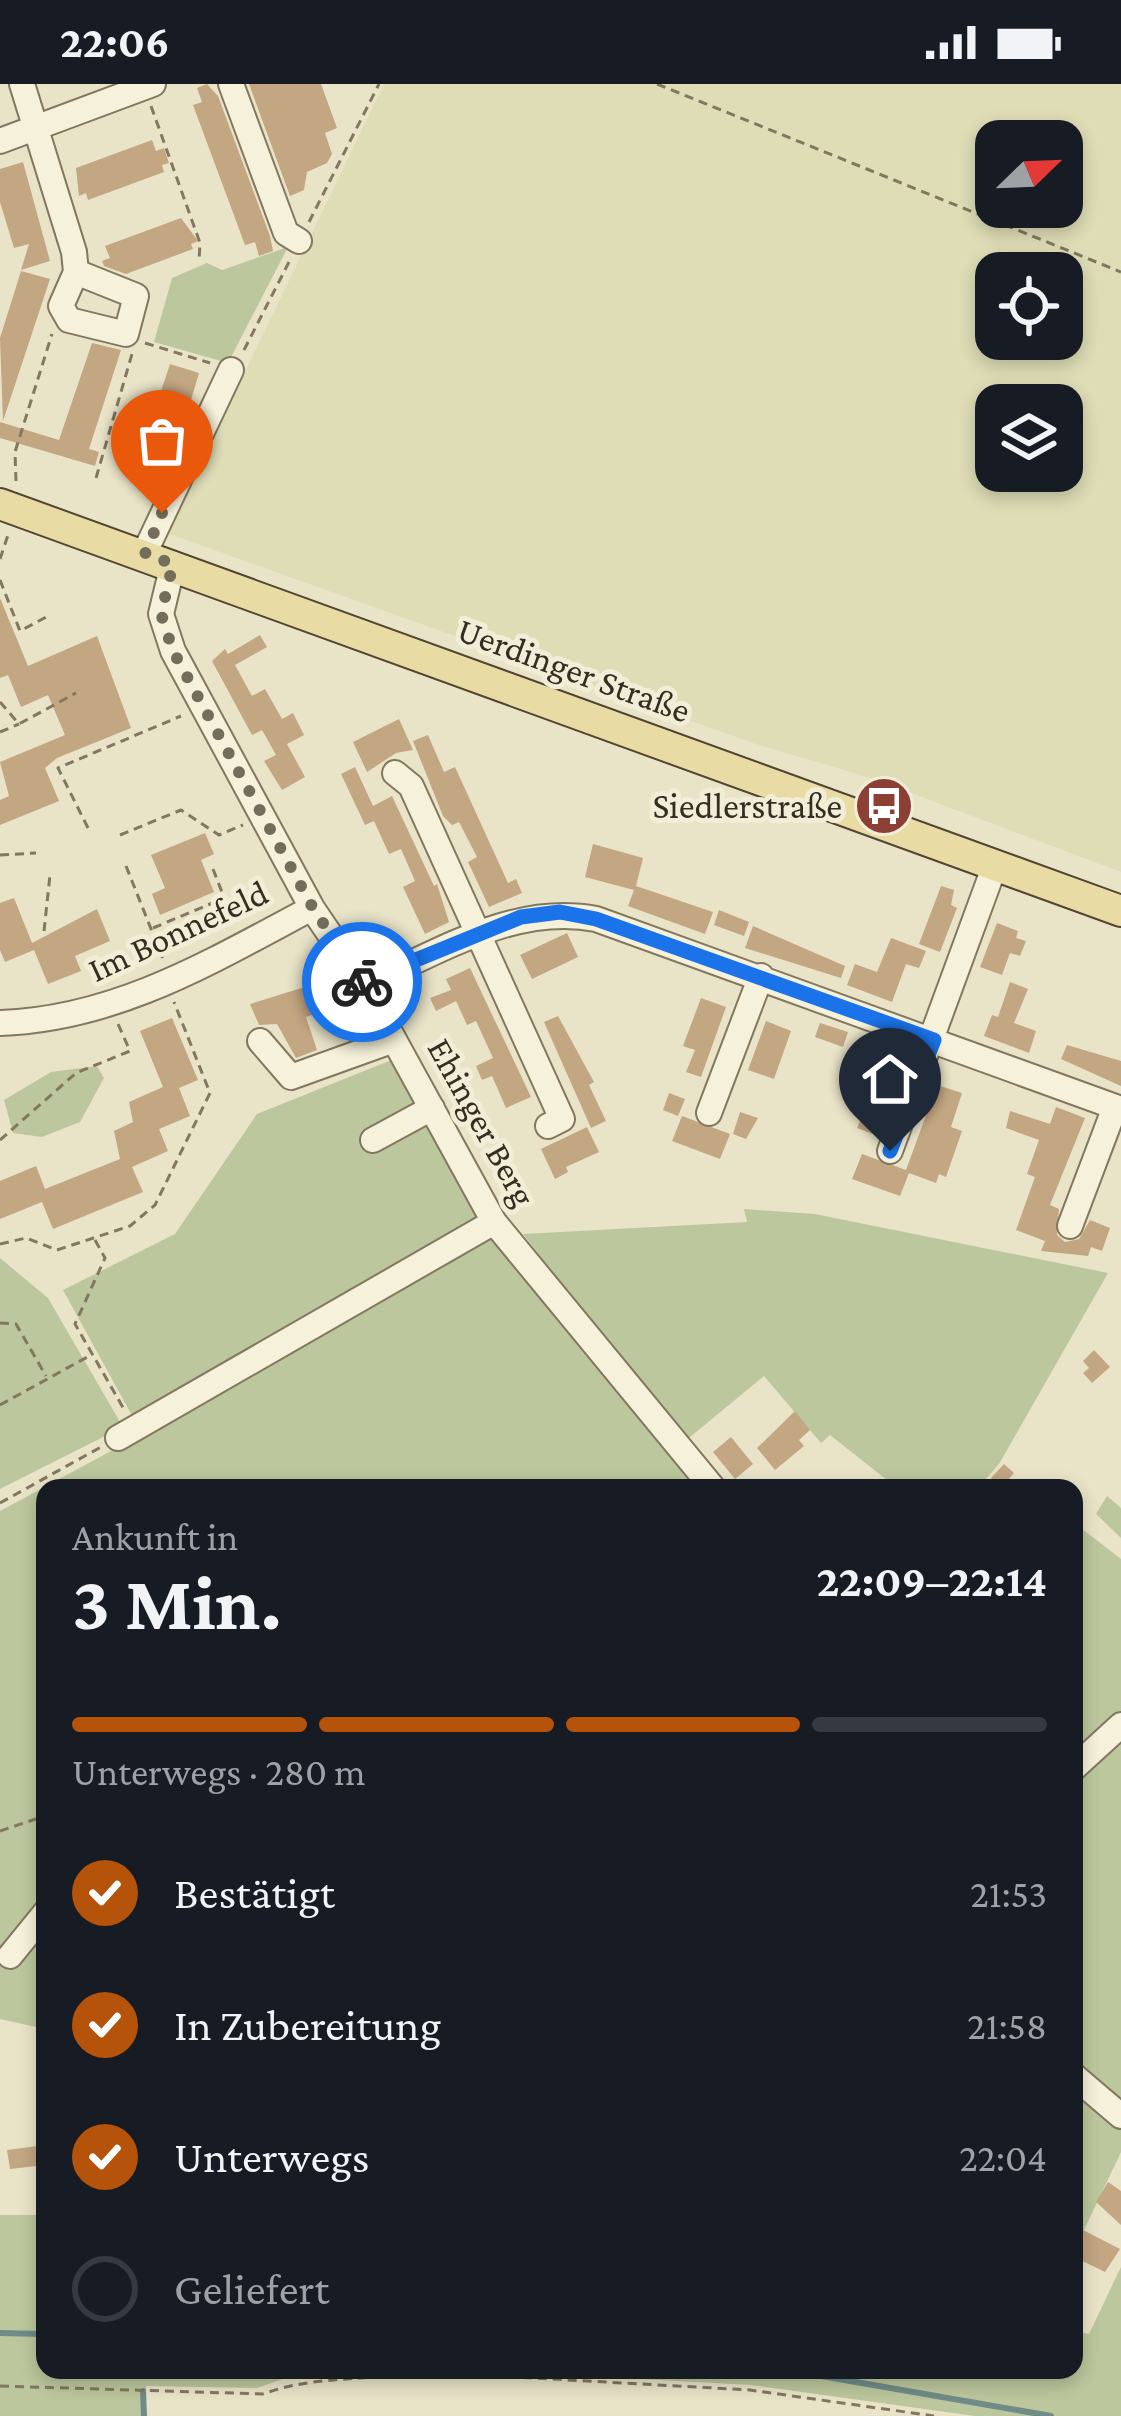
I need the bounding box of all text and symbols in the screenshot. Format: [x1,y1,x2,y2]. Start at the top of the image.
text: 22:06 [60,17,170,67]
north arrow [975,120,1083,228]
map controls [975,120,1083,492]
button: locate [975,252,1083,360]
button: layers [975,384,1083,492]
pin [111,390,213,513]
icon: bag [129,408,195,474]
street label: Uerdinger Straße [452,609,696,731]
bus stop icon: Siedlerstraße [853,775,915,837]
place label: Siedlerstraße [652,786,842,826]
street label: Im Bonnefeld [82,872,274,990]
courier [302,922,422,1042]
icon: bike [329,949,395,1015]
pin [839,1028,941,1151]
street label: Ehinger Berg [420,1031,544,1213]
icon: home [857,1046,923,1112]
text: Ankunft in [72,1515,238,1558]
text: 22:09–22:14 [816,1556,1047,1606]
text: 3 Min. [72,1559,282,1646]
text: Unterwegs · 280 m [72,1750,366,1793]
icon: check [72,1860,138,1926]
text: Bestätigt [174,1868,335,1918]
text: 21:53 [970,1872,1047,1915]
icon: check [72,1992,138,2058]
text: In Zubereitung [174,2000,441,2050]
text: 21:58 [967,2004,1047,2047]
icon: check [72,2124,138,2190]
text: Unterwegs [174,2132,369,2182]
text: 22:04 [959,2136,1047,2179]
text: Geliefert [174,2264,329,2314]

